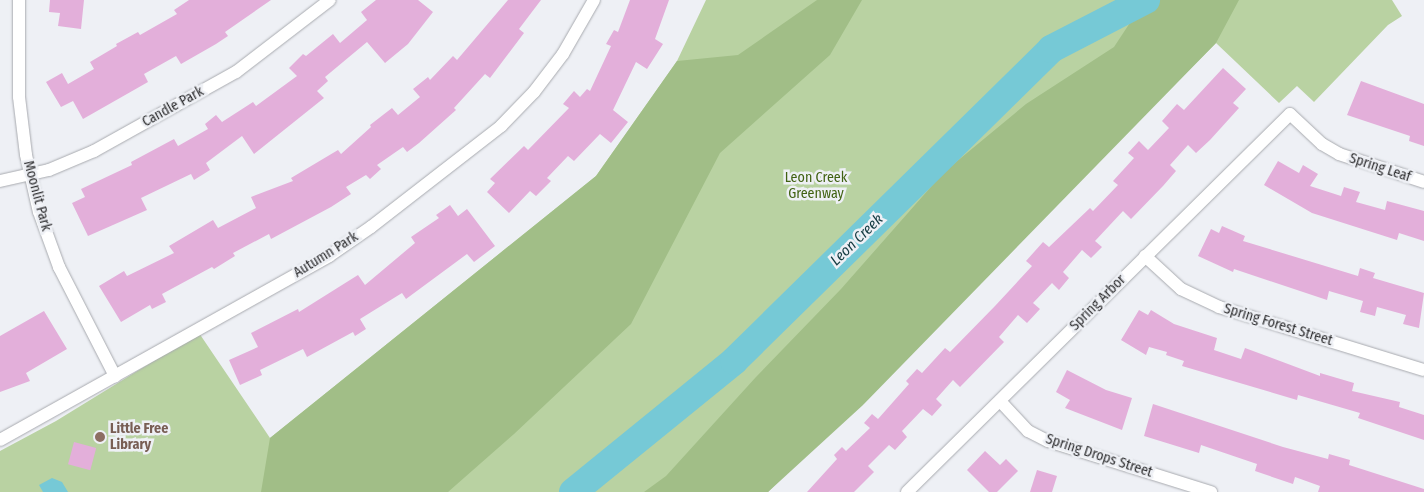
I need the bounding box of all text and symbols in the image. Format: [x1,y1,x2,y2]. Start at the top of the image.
street label: Candle Park [139,83,207,131]
street label: Spring Leaf [1347,150,1413,186]
street label: Moonlit Park [20,159,54,233]
park label: Leon Creek Greenway [785,170,847,202]
water label: Leon Creek [827,211,887,269]
street label: Autumn Park [291,229,361,281]
street label: Spring Arbor [1067,272,1129,334]
street label: Spring Forest Street [1222,300,1334,350]
place label: Little Free Library [110,421,168,454]
marker: Little Free Library [94,431,106,443]
street label: Spring Drops Street [1044,431,1154,481]

